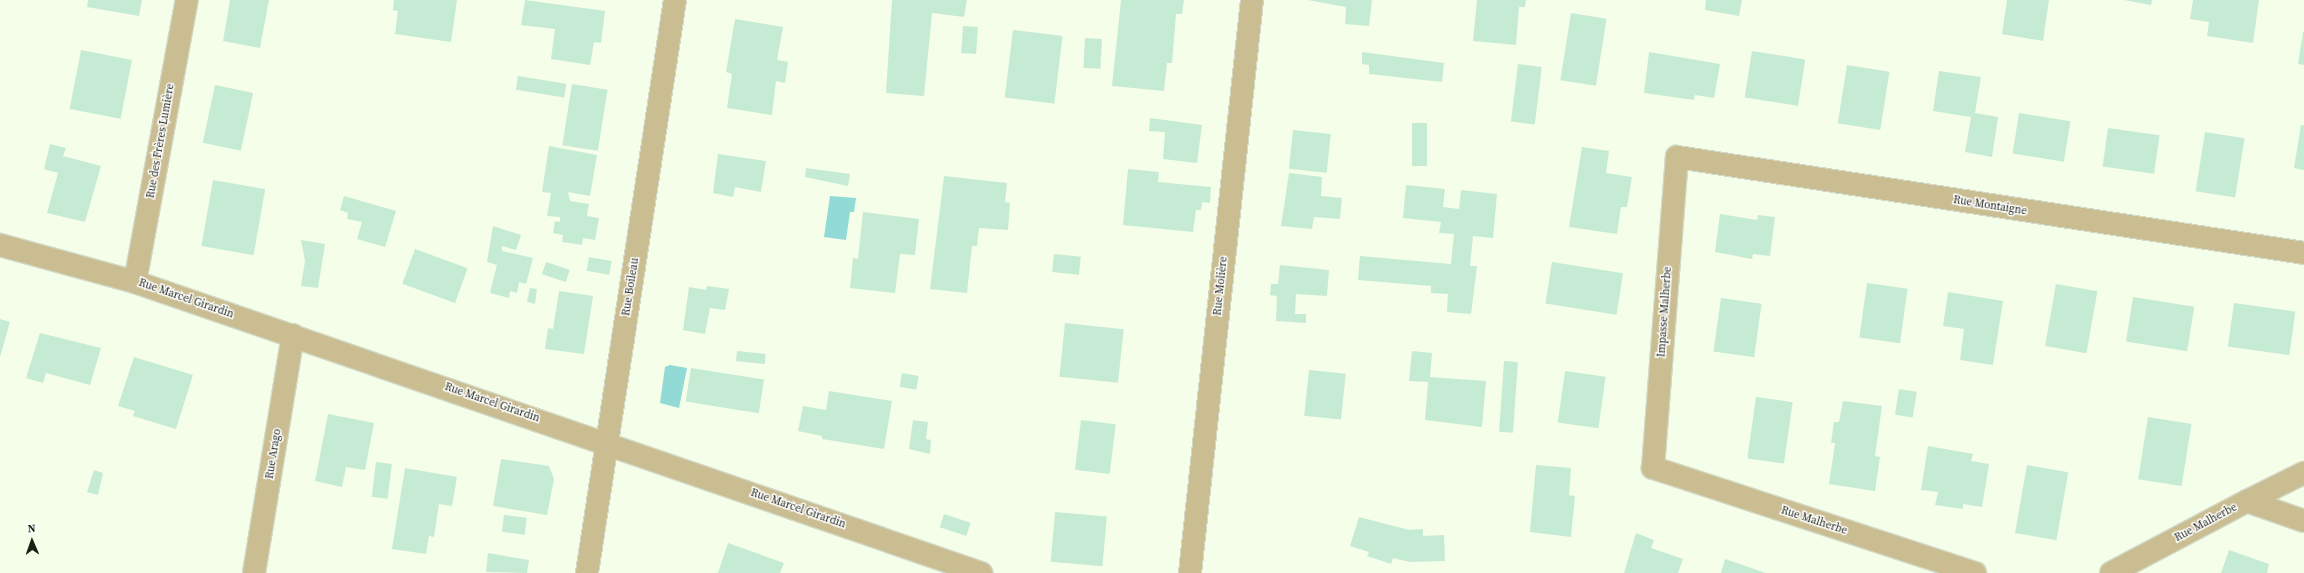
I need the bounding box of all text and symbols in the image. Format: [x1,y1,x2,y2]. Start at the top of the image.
street label: Rue des Frères Lumière [144,83,178,199]
street label: Rue Montaigne [1952,194,2028,218]
street label: Rue Molière [1211,256,1231,316]
street label: Rue Boileau [620,257,642,317]
street label: Impasse Malherbe [1655,266,1675,358]
street label: Rue Marcel Girardin [137,277,235,321]
street label: Rue Marcel Girardin [443,381,541,425]
street label: Rue Arago [264,428,284,480]
street label: Rue Marcel Girardin [749,487,847,531]
street label: Rue Malherbe [2173,501,2239,545]
street label: Rue Malherbe [1779,504,1849,538]
north arrow [12,521,52,561]
text: N [27,521,36,536]

